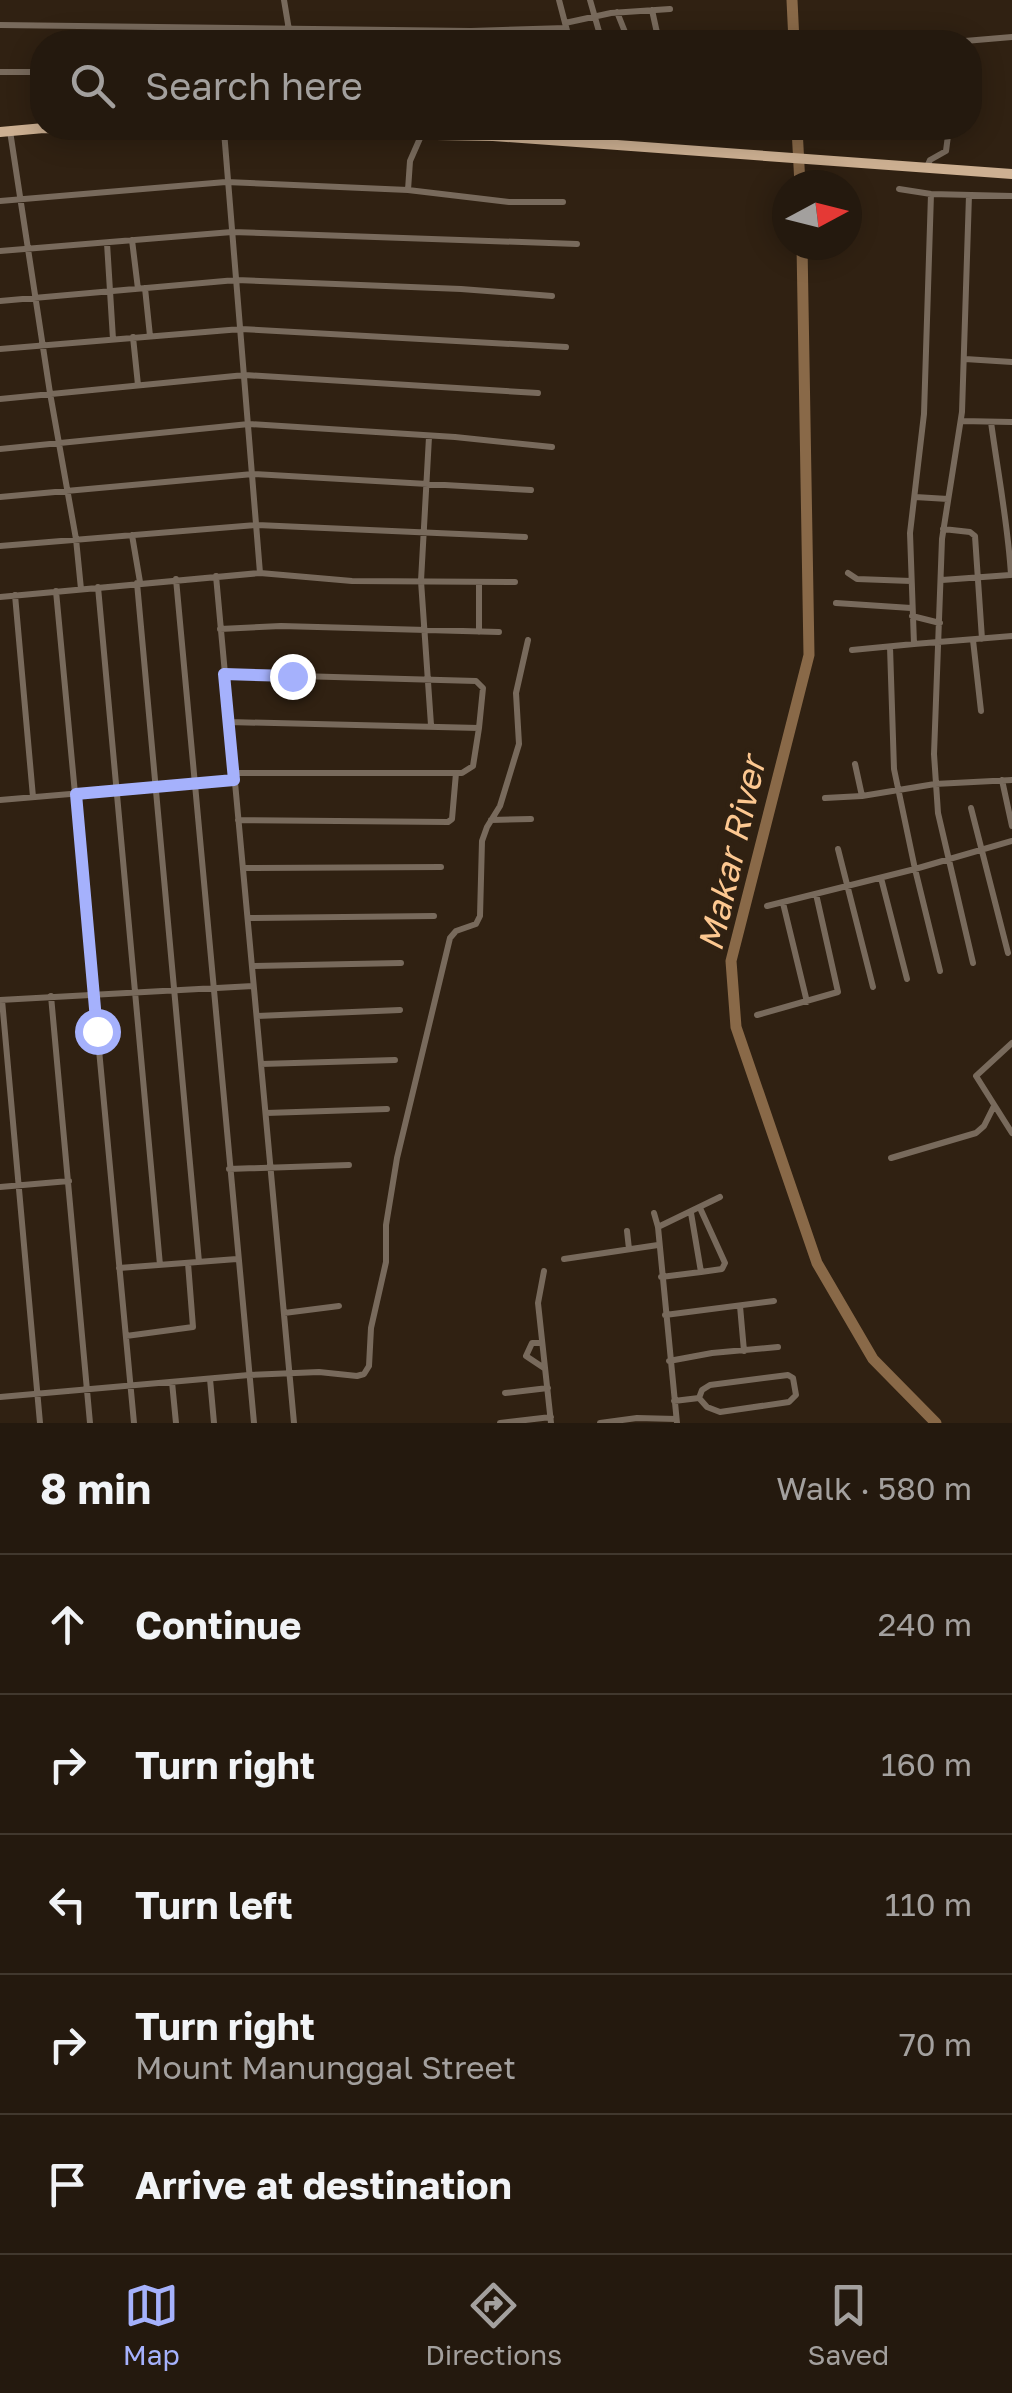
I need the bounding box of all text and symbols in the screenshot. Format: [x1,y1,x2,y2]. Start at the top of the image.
search box [30,30,982,140]
icon: search [65,58,120,113]
text: Search here [145,63,363,108]
north arrow [772,170,862,260]
route end [270,654,316,700]
water label: Makar River [688,749,775,955]
route start [75,1009,121,1055]
text: 8 min [40,1463,151,1513]
text: Walk · 580 m [776,1469,972,1507]
icon: ahead [40,1597,95,1652]
text: Continue [135,1602,301,1647]
text: 240 m [878,1605,972,1643]
icon: right [40,1737,95,1792]
text: Turn right [135,1742,315,1787]
text: 160 m [881,1745,972,1783]
icon: left [40,1877,95,1932]
text: Turn left [135,1882,293,1927]
text: 110 m [885,1885,972,1923]
text: Turn right [135,2003,315,2048]
icon: right [40,2017,95,2072]
text: 70 m [899,2025,972,2063]
text: Mount Manunggal Street [135,2048,516,2086]
icon: arrive [40,2157,95,2212]
text: Arrive at destination [135,2162,512,2207]
tab: Map [123,2278,180,2371]
tab: Directions [425,2278,562,2371]
tab: Saved [807,2278,889,2371]

